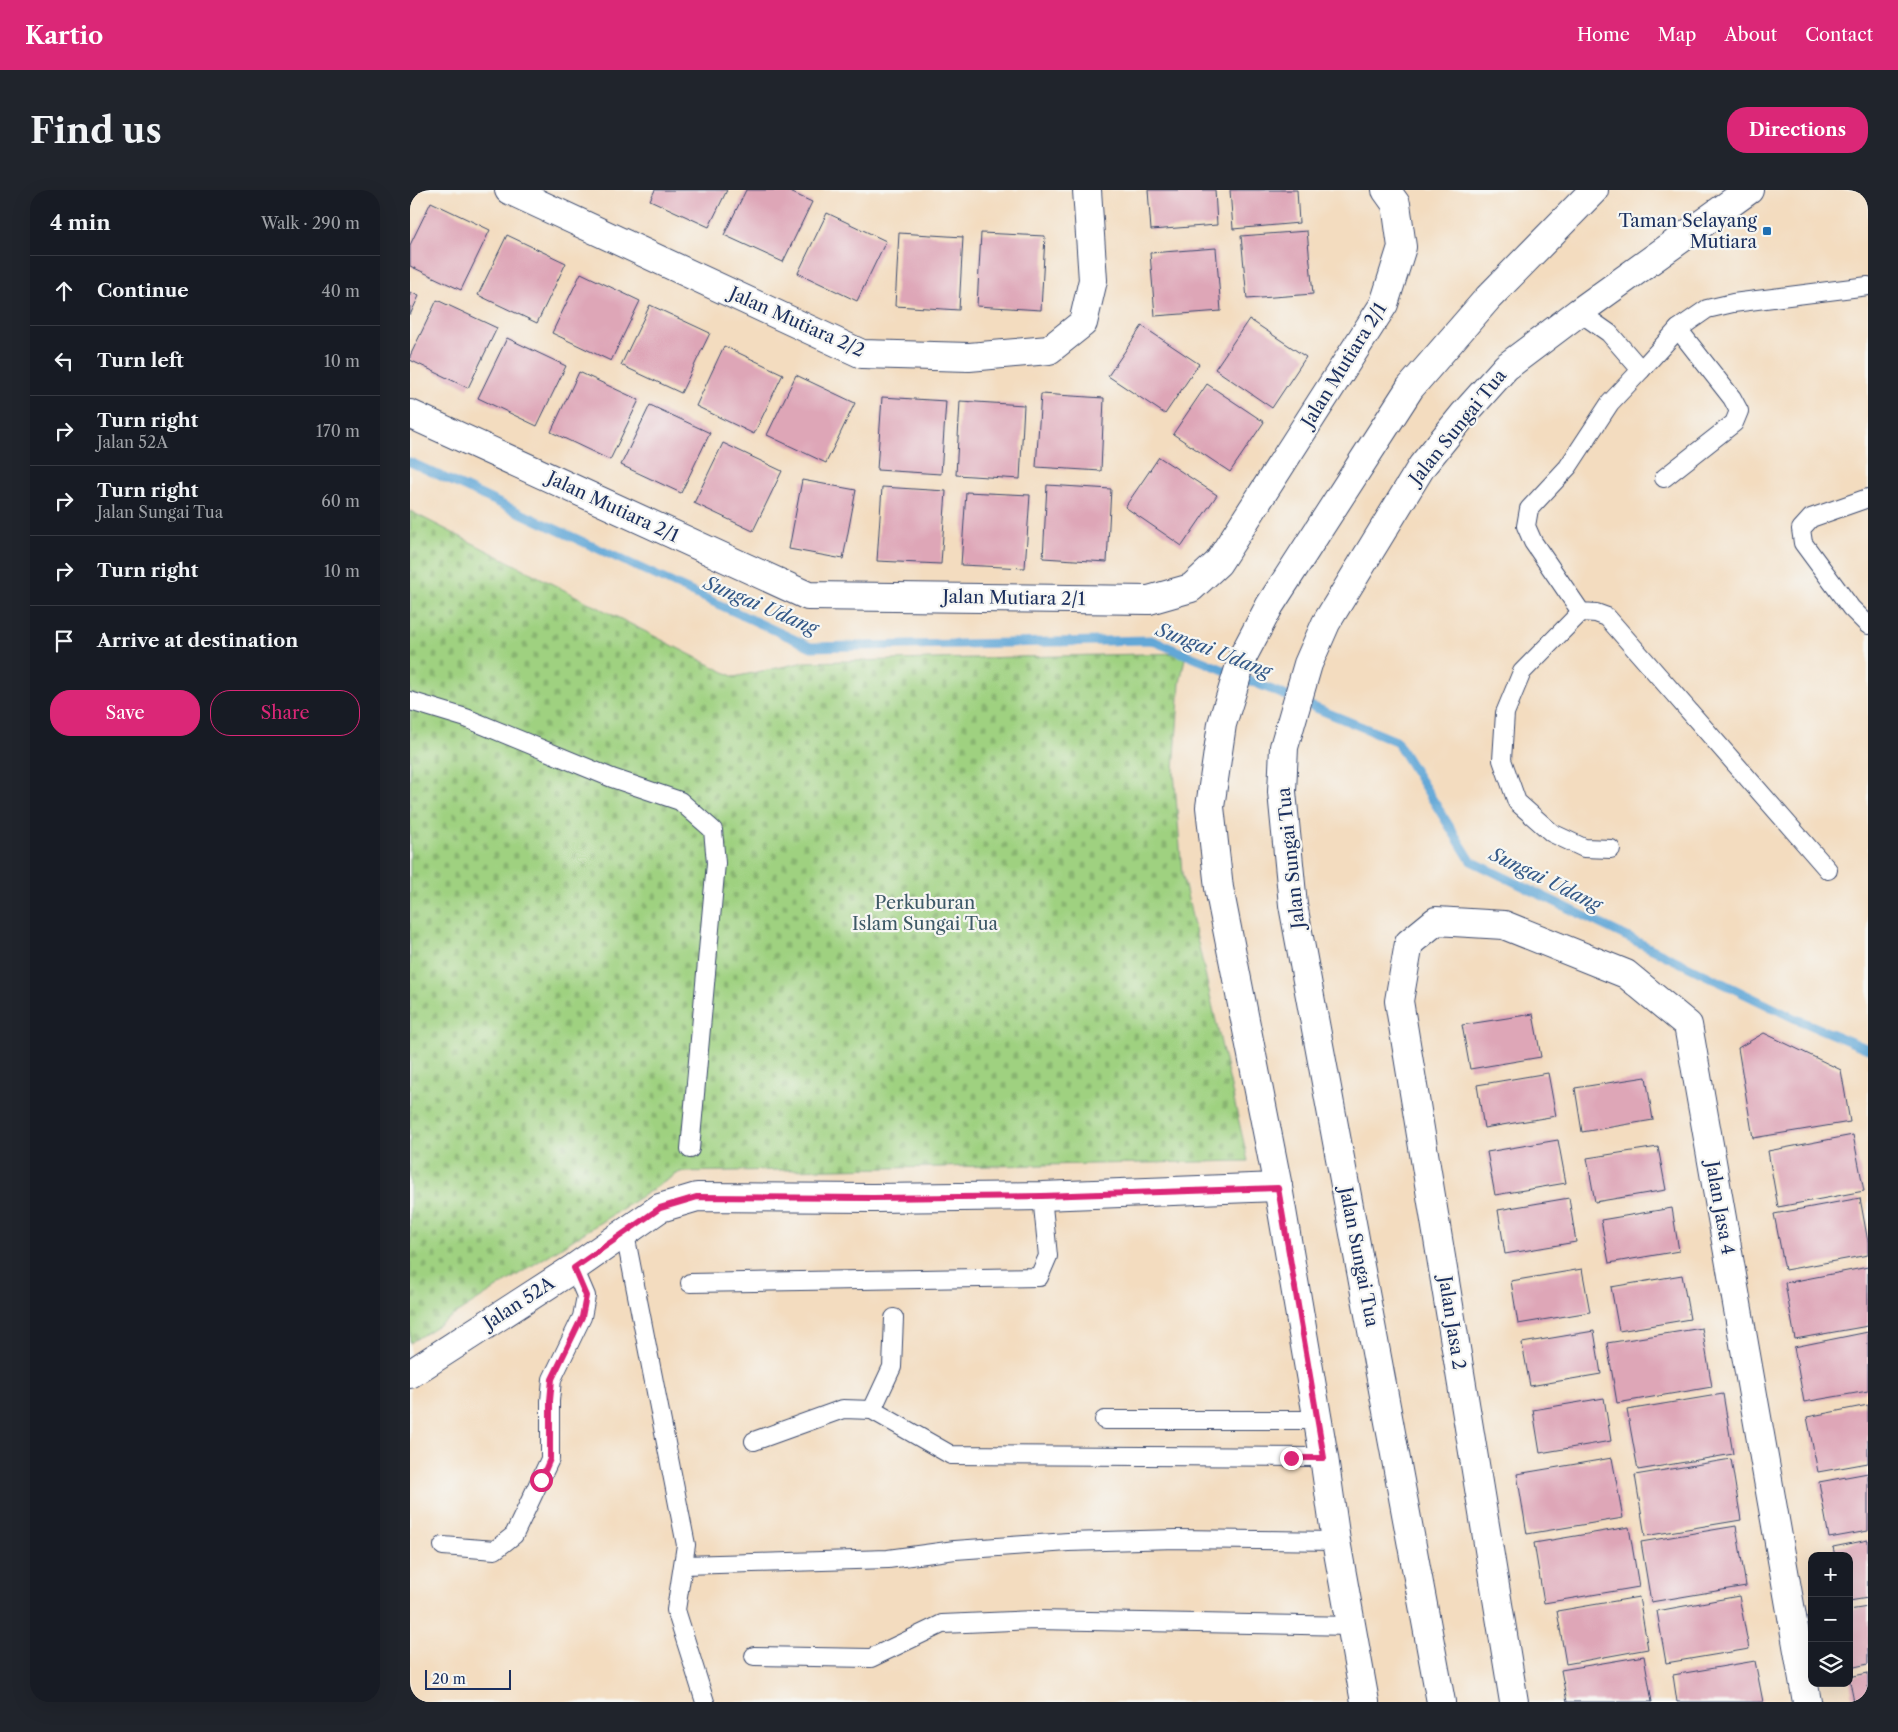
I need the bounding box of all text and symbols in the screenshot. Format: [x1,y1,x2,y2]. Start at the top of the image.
text: Kartio [25,21,103,50]
text: Home [1577,24,1630,46]
text: Map [1658,24,1696,46]
text: About [1724,24,1777,46]
text: Contact [1805,24,1873,46]
button: Directions [1727,107,1868,153]
text: Find us [30,109,162,152]
text: 4 min [50,210,111,235]
place label: Taman Selayang Mutiara [1618,210,1757,253]
text: Walk · 290 m [261,213,360,233]
marker: Taman Selayang Mutiara [1761,225,1773,237]
icon: ahead [50,277,78,305]
text: Continue [97,279,189,302]
text: 40 m [321,281,360,301]
street label: Jalan Mutiara 2/2 [723,281,868,362]
street label: Jalan Mutiara 2/1 [1295,298,1391,434]
icon: left [50,347,78,375]
text: Turn left [97,349,184,372]
text: 10 m [324,351,360,371]
street label: Jalan Sungai Tua [1403,365,1511,491]
text: Turn right [97,409,198,432]
icon: right [50,417,78,445]
text: 170 m [316,421,360,441]
text: Jalan 52A [97,432,168,452]
street label: Jalan Mutiara 2/1 [541,466,683,547]
text: Turn right [97,479,198,502]
icon: right [50,487,78,515]
text: 60 m [321,491,360,511]
text: Jalan Sungai Tua [97,502,223,522]
icon: right [50,557,78,585]
text: Turn right [97,559,198,582]
text: 10 m [324,561,360,581]
water label: Sungai Udang [699,571,823,641]
street label: Jalan Mutiara 2/1 [939,586,1086,610]
water label: Sungai Udang [1152,618,1277,684]
icon: arrive [50,627,78,655]
text: Arrive at destination [97,629,298,652]
button: Save [50,690,200,736]
button: Share [210,690,360,736]
street label: Jalan Sungai Tua [1273,786,1310,933]
water label: Sungai Udang [1485,842,1608,917]
park label: Perkuburan Islam Sungai Tua [852,892,999,935]
street label: Jalan Jasa 4 [1700,1157,1739,1256]
street label: Jalan Sungai Tua [1334,1182,1383,1329]
street label: Jalan 52A [477,1272,559,1336]
street label: Jalan Jasa 2 [1433,1272,1470,1371]
route end [1280,1447,1303,1470]
route start [530,1469,553,1492]
map controls [1808,1552,1853,1687]
button: + [1808,1552,1853,1597]
button: − [1808,1597,1853,1642]
button: layers [1808,1642,1853,1687]
scale bar [425,1667,511,1690]
text: 20 m [432,1670,466,1688]

